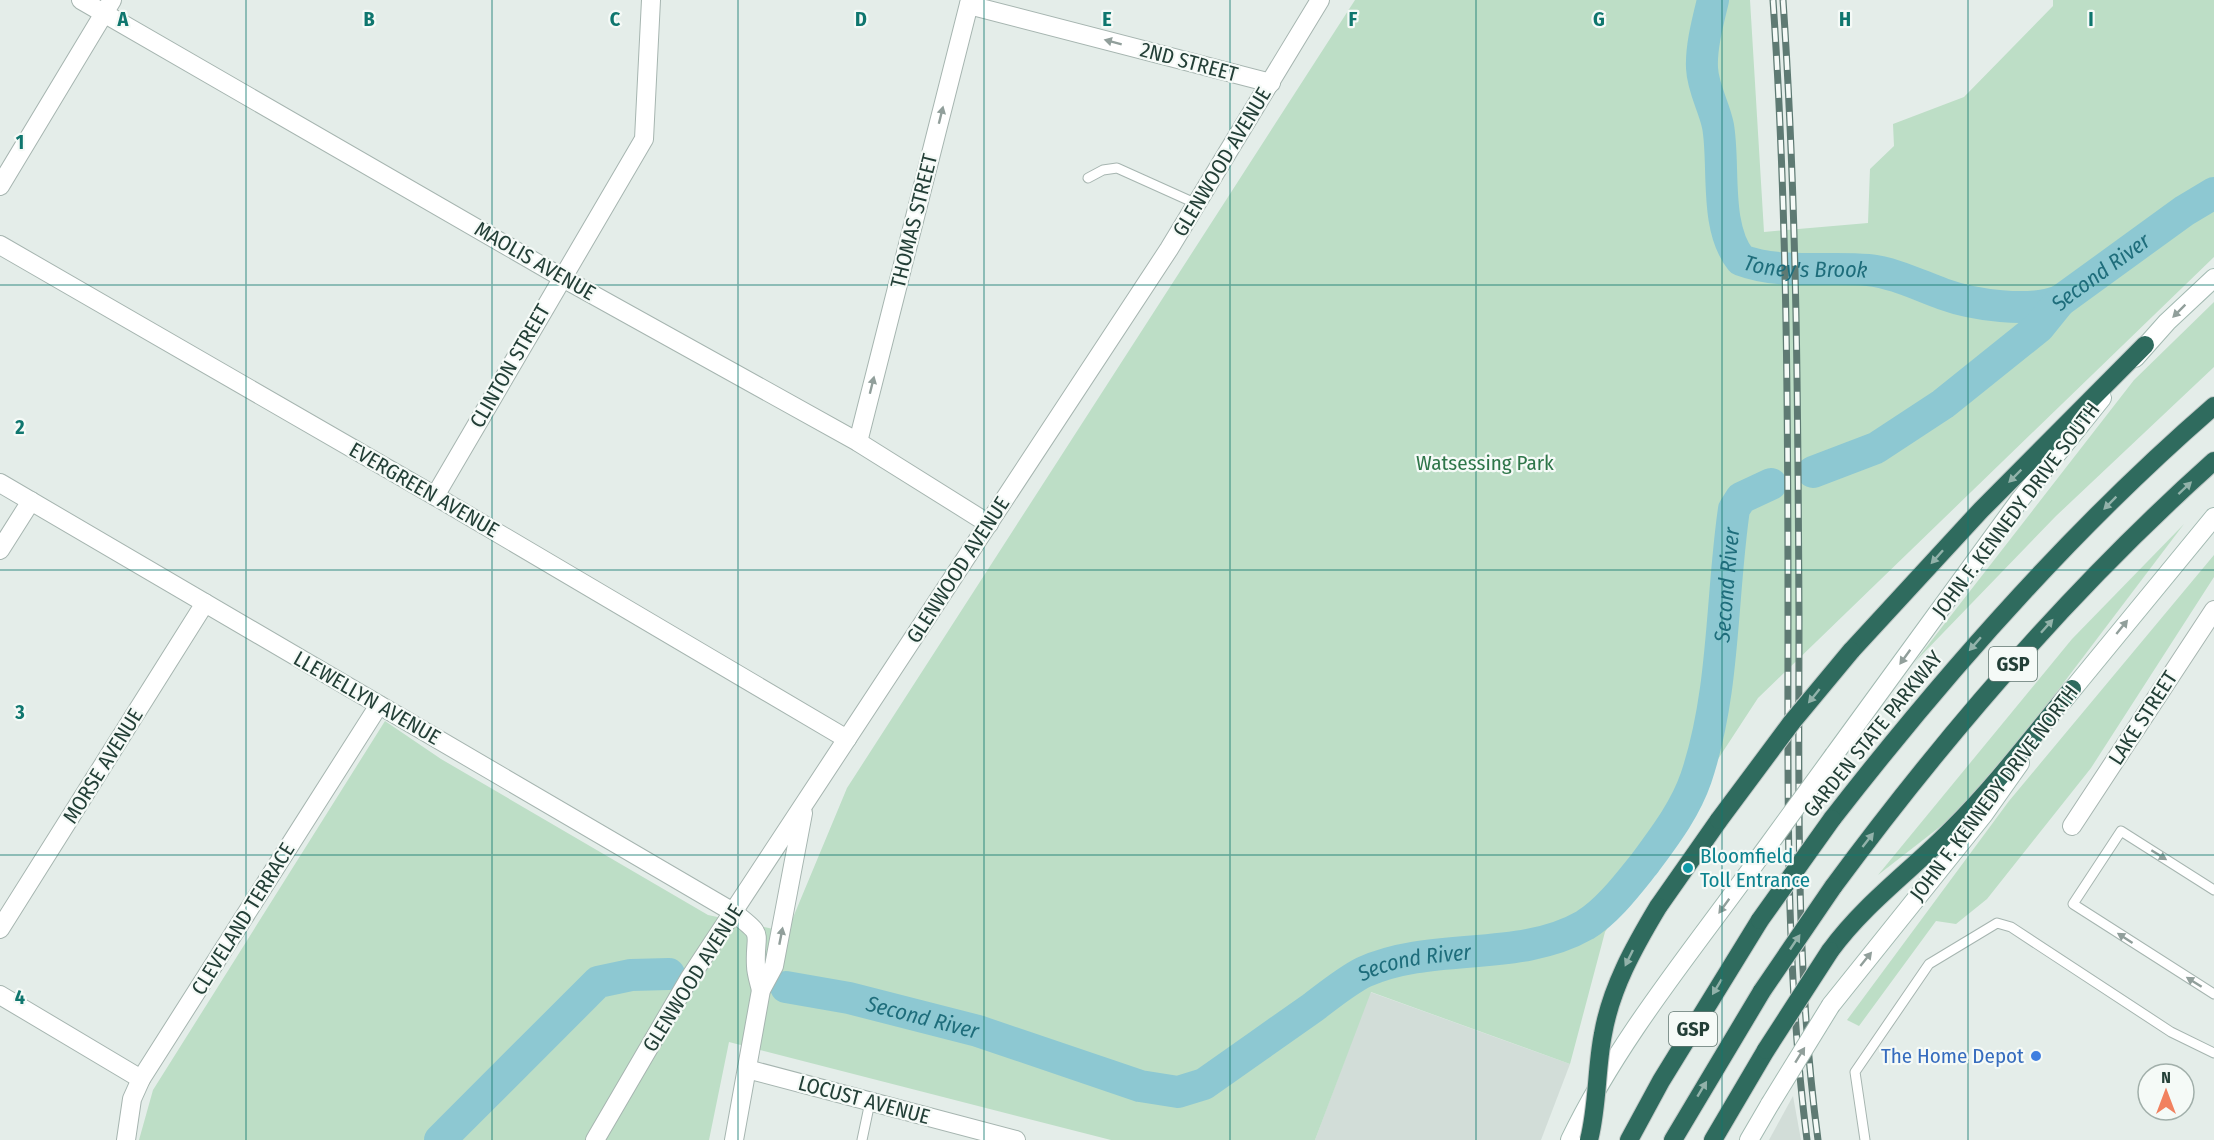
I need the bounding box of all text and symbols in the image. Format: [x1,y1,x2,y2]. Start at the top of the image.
text: A [117,7,130,31]
text: B [363,7,375,31]
text: C [610,7,621,31]
text: D [855,7,867,31]
text: E [1102,7,1112,31]
text: F [1349,7,1358,31]
text: G [1593,7,1605,31]
text: H [1839,7,1851,31]
text: I [2088,7,2094,31]
one-way arrow [1103,37,1122,47]
street label: 2ND STREET [1137,37,1241,88]
street label: GLENWOOD AVENUE [1167,83,1277,241]
one-way arrow [936,106,946,124]
text: 1 [16,130,24,154]
street label: THOMAS STREET [885,151,943,291]
street label: MAOLIS AVENUE [470,216,600,306]
water label: Second River [2044,227,2156,316]
water label: Toney's Brook [1741,249,1869,284]
street label: CLINTON STREET [464,299,556,433]
one-way arrow [2172,303,2186,317]
one-way arrow [868,376,878,394]
street label: JOHN F. KENNEDY DRIVE SOUTH [1927,397,2105,623]
text: 2 [14,415,25,439]
street label: EVERGREEN AVENUE [344,437,504,544]
park label: Watsessing Park [1416,450,1554,476]
one-way arrow [2008,468,2022,482]
one-way arrow [2177,481,2192,495]
street label: GLENWOOD AVENUE [901,492,1015,648]
one-way arrow [2103,496,2117,510]
water label: Second River [1708,525,1746,644]
one-way arrow [1931,549,1944,564]
one-way arrow [2040,619,2054,634]
one-way arrow [2116,619,2129,635]
one-way arrow [1969,636,1982,651]
street label: LLEWELLYN AVENUE [289,645,445,751]
street label: GARDEN STATE PARKWAY [1798,645,1949,823]
road number: GSP [1989,647,2037,681]
one-way arrow [1899,650,1911,665]
street label: LAKE STREET [2103,666,2183,770]
street label: JOHN F. KENNEDY DRIVE NORTH [1904,680,2084,906]
one-way arrow [1808,688,1820,703]
text: 3 [14,700,25,724]
street label: MORSE AVENUE [57,704,149,828]
one-way arrow [1862,833,1874,848]
street label: CLEVELAND TERRACE [186,838,300,1000]
place label: Bloomfield Toll Entrance [1700,843,1810,893]
one-way arrow [2151,849,2167,860]
marker: Bloomfield Toll Entrance [1681,861,1695,875]
one-way arrow [1719,898,1731,913]
street label: GLENWOOD AVENUE [637,899,749,1057]
one-way arrow [776,926,786,945]
one-way arrow [2117,932,2133,943]
one-way arrow [1789,934,1800,950]
water label: Second River [1352,938,1473,988]
one-way arrow [1625,950,1634,967]
one-way arrow [1859,951,1872,966]
one-way arrow [2186,976,2202,987]
one-way arrow [1712,979,1723,995]
text: 4 [15,985,25,1009]
water label: Second River [862,990,983,1045]
road number: GSP [1669,1012,1717,1046]
place label: The Home Depot [1881,1043,2024,1069]
one-way arrow [1795,1047,1806,1063]
marker: The Home Depot [2029,1049,2043,1063]
north arrow [2136,1062,2196,1122]
text: N [2161,1068,2171,1087]
street label: LOCUST AVENUE [795,1070,933,1130]
one-way arrow [1697,1081,1708,1097]

